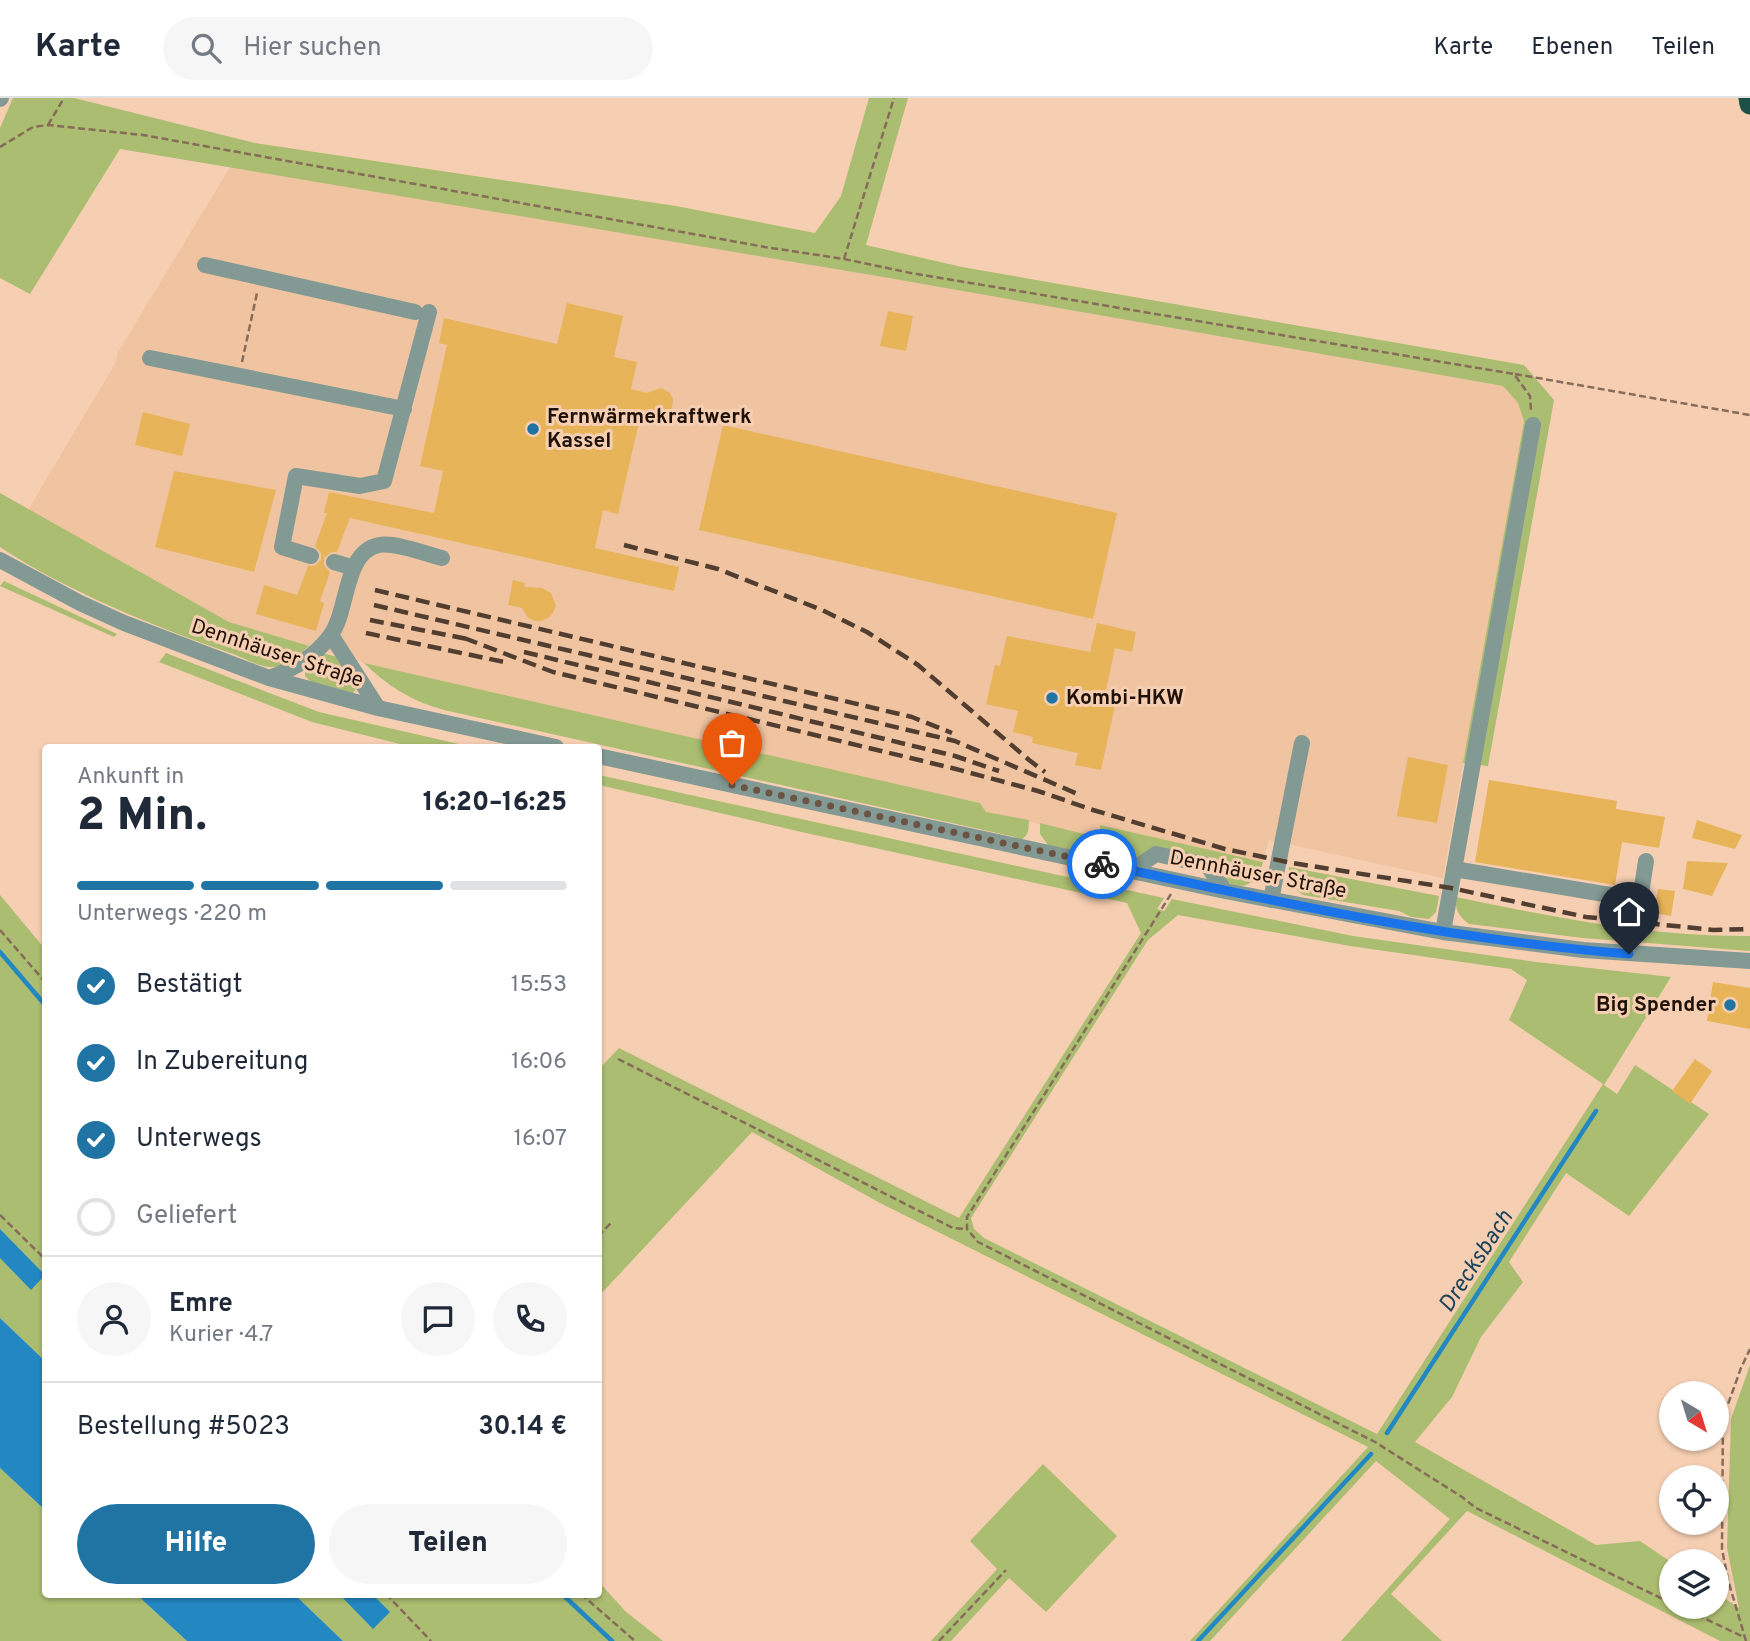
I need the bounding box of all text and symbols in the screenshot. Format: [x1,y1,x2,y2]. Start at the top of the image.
search box [163,17,653,80]
text: Karte [35,27,121,69]
icon: search [187,29,225,67]
text: Hier suchen [243,32,382,65]
text: Karte [1433,33,1493,63]
text: Ebenen [1531,33,1613,63]
text: Teilen [1651,33,1715,63]
place label: Fernwärmekraftwerk Kassel [547,404,752,455]
marker: Fernwärmekraftwerk Kassel [525,421,541,437]
street label: Dennhäuser Straße [187,613,367,695]
place label: Kombi-HKW [1066,685,1184,712]
marker: Kombi-HKW [1044,690,1060,706]
pin [702,713,762,785]
icon: bag [713,724,751,762]
text: Ankunft in [77,763,184,792]
text: 16:20–16:25 [423,787,567,820]
text: 2 Min. [77,788,207,847]
courier [1067,829,1137,899]
icon: bike [1083,845,1121,883]
street label: Dennhäuser Straße [1167,845,1349,905]
pin [1599,882,1659,954]
icon: home [1610,893,1648,931]
text: Unterwegs · 220 m [77,900,267,929]
icon: check [77,967,115,1005]
text: Bestätigt [136,969,243,1002]
text: 15:53 [511,971,567,1000]
place label: Big Spender [1596,992,1716,1019]
marker: Big Spender [1722,997,1738,1013]
icon: check [77,1044,115,1082]
text: In Zubereitung [136,1046,308,1079]
text: 16:06 [511,1048,567,1077]
icon: check [77,1121,115,1159]
text: Unterwegs [136,1123,262,1156]
text: 16:07 [513,1125,567,1154]
text: Geliefert [136,1200,237,1233]
water label: Drecksbach [1433,1205,1521,1319]
button: person [77,1282,151,1356]
button: chat [401,1282,475,1356]
button: phone [493,1282,567,1356]
text: Emre [169,1288,233,1321]
text: Kurier · 4.7 [169,1321,273,1350]
north arrow [1659,1381,1729,1451]
map controls [1659,1381,1729,1619]
text: Bestellung #5023 [77,1411,290,1444]
text: 30.14 € [478,1411,567,1444]
button: locate [1659,1465,1729,1535]
button: Hilfe [77,1504,315,1584]
button: Teilen [329,1504,567,1584]
button: layers [1659,1549,1729,1619]

